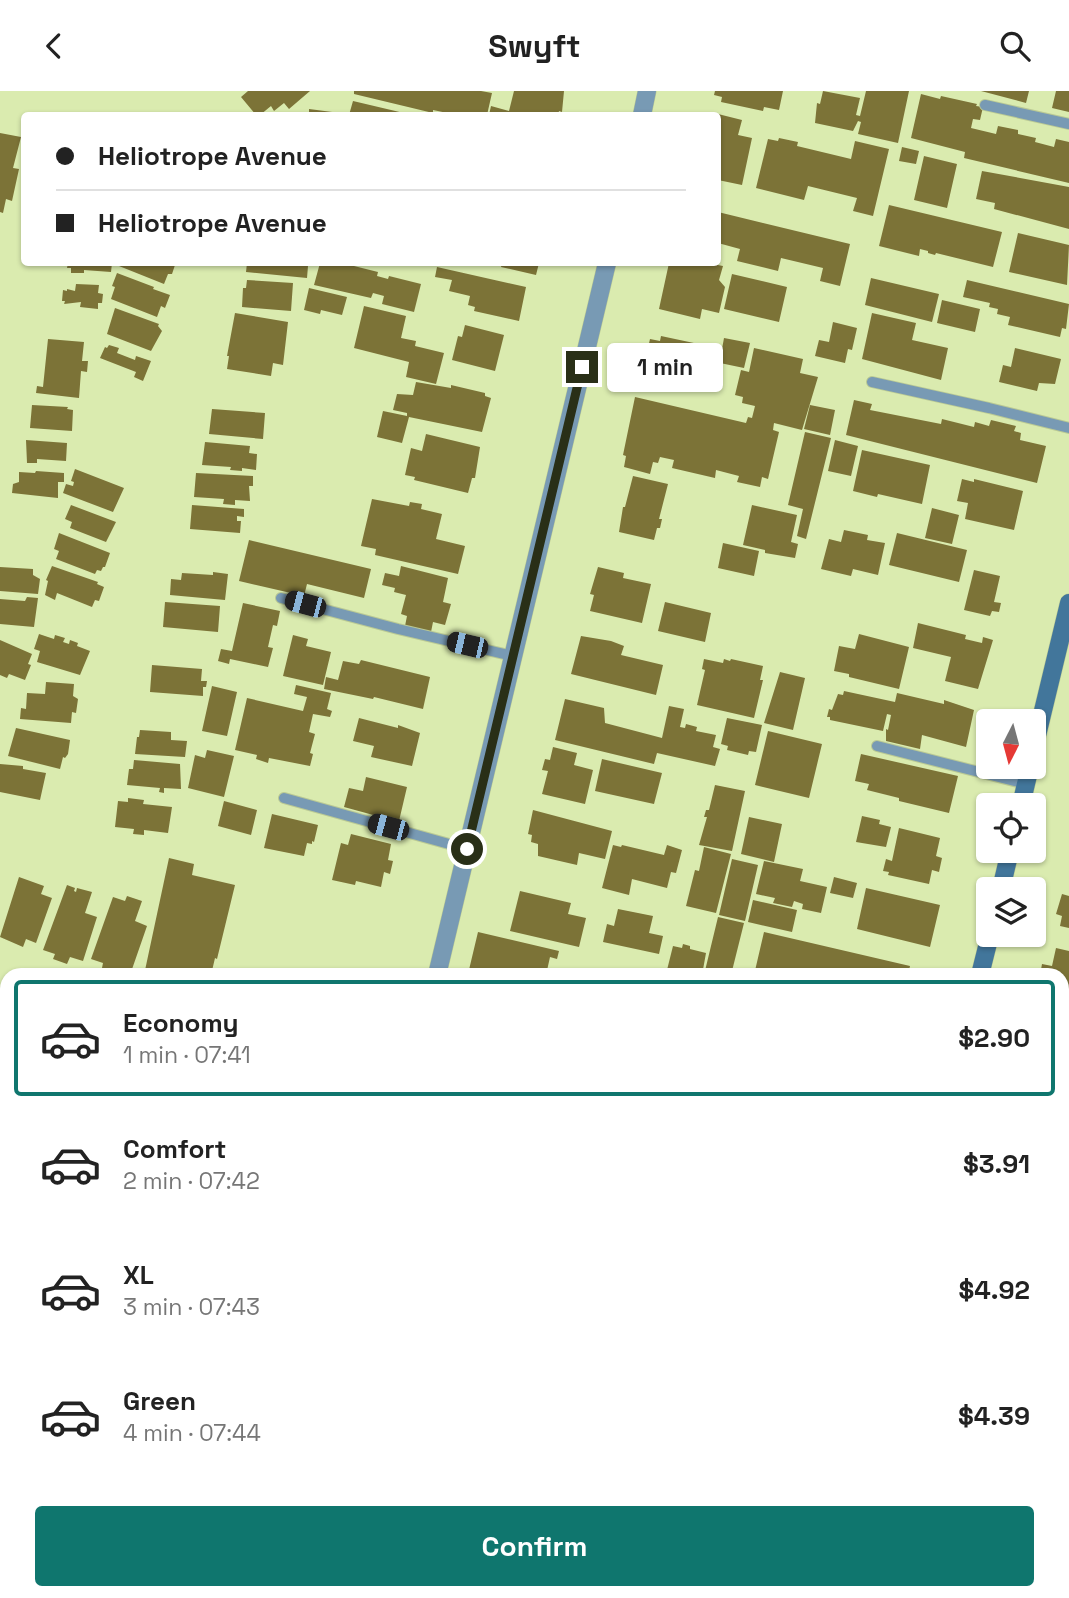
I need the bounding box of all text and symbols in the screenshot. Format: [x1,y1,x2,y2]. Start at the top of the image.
text: Swyft [488,26,581,66]
icon: back [35,27,73,65]
icon: search [996,27,1034,65]
text: Heliotrope Avenue [98,139,327,173]
text: Heliotrope Avenue [98,206,327,240]
callout: 1 min [606,343,722,391]
route end [566,351,598,383]
text: 1 min [637,352,693,382]
car [282,588,329,620]
car [445,630,490,660]
north arrow [976,709,1046,779]
map controls [976,709,1046,947]
button: locate [976,793,1046,863]
car [365,811,412,843]
route start [451,833,483,865]
button: layers [976,877,1046,947]
text: Economy [123,1006,239,1040]
icon: car [39,1007,102,1070]
text: $2.90 [958,1021,1030,1055]
text: 1 min · 07:41 [123,1040,251,1070]
text: Comfort [123,1132,226,1166]
icon: car [39,1133,102,1196]
text: $3.91 [963,1147,1030,1181]
text: 2 min · 07:42 [123,1166,260,1196]
text: XL [123,1258,154,1292]
icon: car [39,1259,102,1322]
text: $4.92 [958,1273,1030,1307]
text: 3 min · 07:43 [123,1292,260,1322]
text: Green [123,1384,196,1418]
icon: car [39,1385,102,1448]
text: $4.39 [958,1399,1030,1433]
text: 4 min · 07:44 [123,1418,261,1448]
button: Confirm [35,1506,1034,1586]

